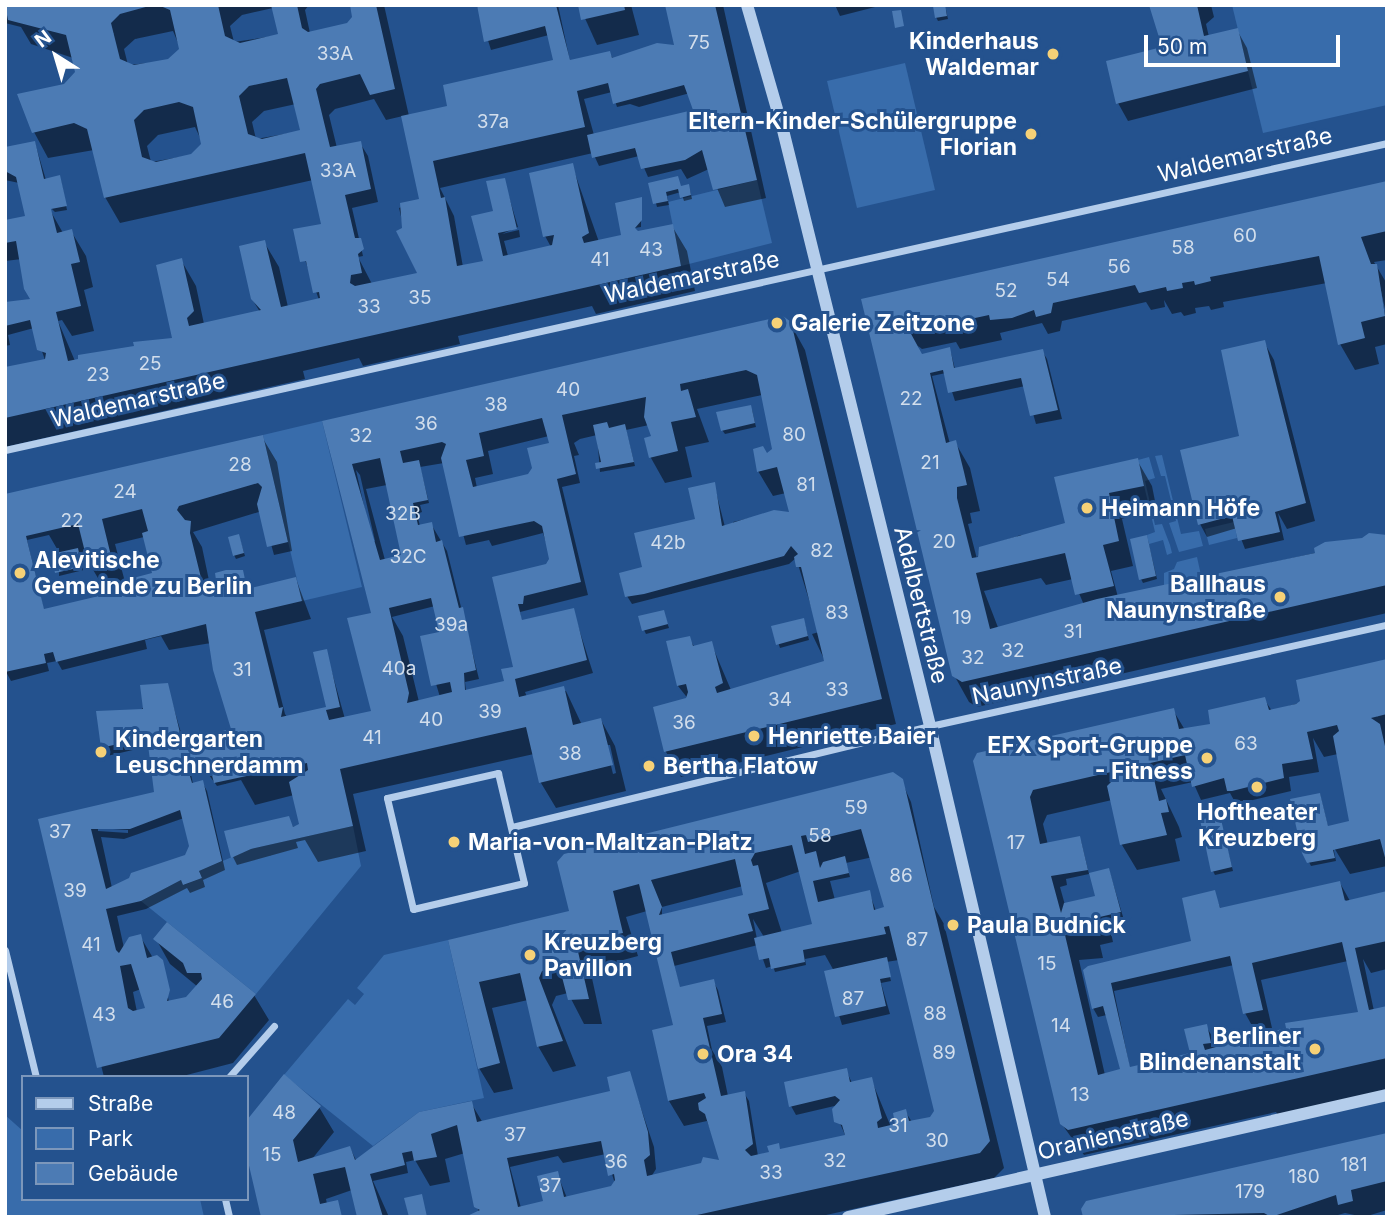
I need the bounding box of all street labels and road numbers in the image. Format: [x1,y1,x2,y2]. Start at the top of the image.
street label: Waldemarstraße [1155,122,1335,188]
street label: Waldemarstraße [602,245,782,309]
street label: Waldemarstraße [48,367,228,433]
street label: Adalbertstraße [888,524,954,686]
street label: Naunynstraße [970,652,1124,710]
street label: Oranienstraße [1035,1104,1191,1166]

